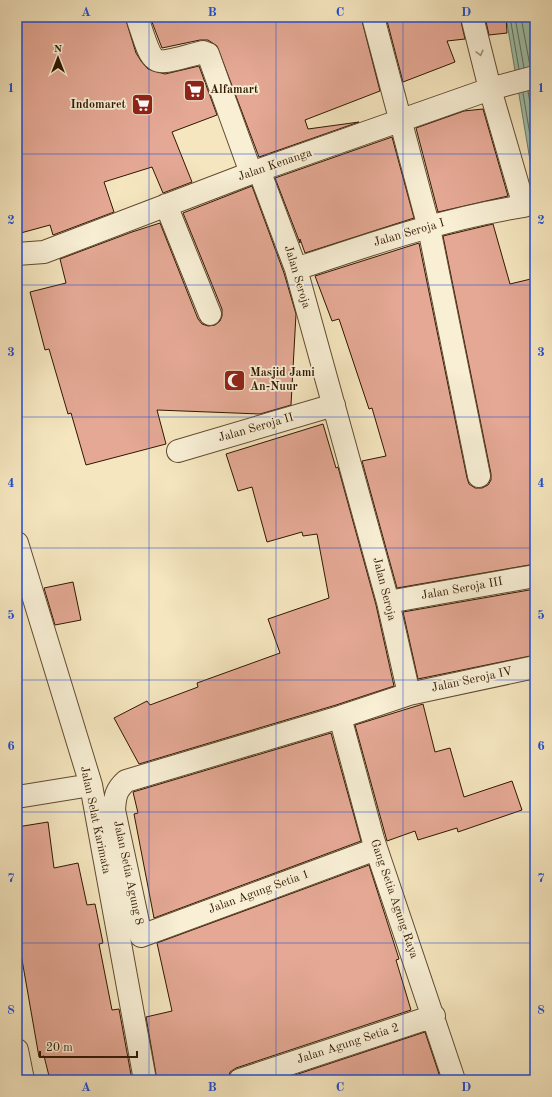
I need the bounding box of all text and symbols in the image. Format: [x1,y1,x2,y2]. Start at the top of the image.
text: A [81,6,91,19]
text: B [207,6,217,19]
text: C [336,6,344,19]
text: D [461,6,471,19]
north arrow [38,38,78,78]
text: N [54,44,63,55]
one-way arrow [476,50,484,56]
supermarket icon: Alfamart [182,77,208,103]
text: 1 [7,82,15,95]
text: 1 [537,82,545,95]
place label: Alfamart [210,84,259,96]
supermarket icon: Indomaret [129,92,155,118]
place label: Indomaret [71,99,127,111]
street label: Jalan Kenanga [236,147,314,183]
text: 2 [7,214,15,227]
text: 2 [537,214,545,227]
street label: Jalan Seroja I [372,217,446,249]
street label: Jalan Seroja [282,244,312,310]
text: 3 [7,346,15,359]
text: 3 [537,346,545,359]
mosque icon: Masjid Jami An-Nuur [222,367,248,393]
place label: Masjid Jami An-Nuur [250,367,315,393]
street label: Jalan Seroja II [217,411,295,444]
text: 4 [7,477,15,490]
text: 4 [537,477,545,490]
street label: Jalan Seroja [370,556,398,622]
street label: Jalan Seroja III [420,576,504,602]
text: 5 [7,609,15,622]
text: 5 [537,609,545,622]
street label: Jalan Seroja IV [430,666,514,694]
text: 6 [7,740,15,753]
text: 6 [537,740,545,753]
street label: Jalan Selat Karimata [78,765,112,875]
street label: Jalan Setia Agung 8 [111,820,145,926]
street label: Gang Setia Agung Raya [368,838,420,960]
street label: Jalan Agung Setia 1 [207,868,311,916]
text: 7 [7,872,15,885]
text: 7 [537,872,545,885]
text: 8 [7,1004,15,1017]
text: 8 [537,1004,545,1017]
street label: Jalan Agung Setia 2 [296,1022,400,1066]
scale bar [40,1033,137,1059]
text: 20 m [46,1042,73,1054]
text: A [81,1081,91,1094]
text: B [207,1081,217,1094]
text: C [336,1081,344,1094]
text: D [461,1081,471,1094]

